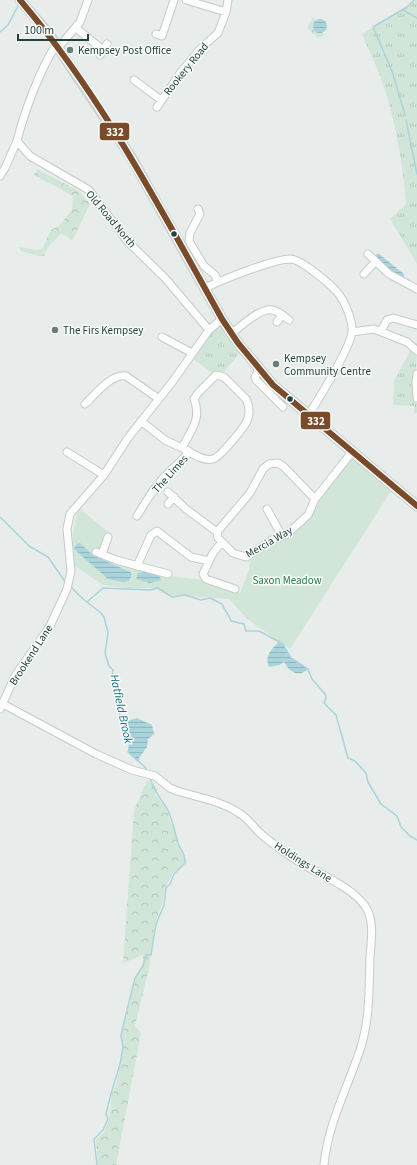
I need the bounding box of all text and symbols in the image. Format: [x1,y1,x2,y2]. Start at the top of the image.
scale bar [18,16,88,42]
text: 100 m [24,22,54,39]
street label: Rookery Road [160,39,212,99]
place label: Kempsey Post Office [78,43,172,58]
marker: Kempsey Post Office [65,45,75,55]
line badge: 332 [99,122,130,141]
text: 332 [106,125,124,140]
street label: Old Road North [82,187,140,251]
unlabelled marker [169,229,179,239]
place label: The Firs Kempsey [63,323,143,338]
marker: The Firs Kempsey [50,325,60,335]
place label: Kempsey Community Centre [284,351,371,379]
marker: Kempsey Community Centre [271,359,281,369]
unlabelled marker [285,394,295,404]
line badge: 332 [300,411,331,430]
text: 332 [307,414,325,429]
street label: The Limes [149,451,191,496]
street label: Mercia Way [243,523,295,561]
park label: Saxon Meadow [252,573,322,588]
street label: Brookend Lane [6,621,57,688]
water label: Hatfield Brook [105,673,137,745]
street label: Holdings Lane [271,838,335,886]

